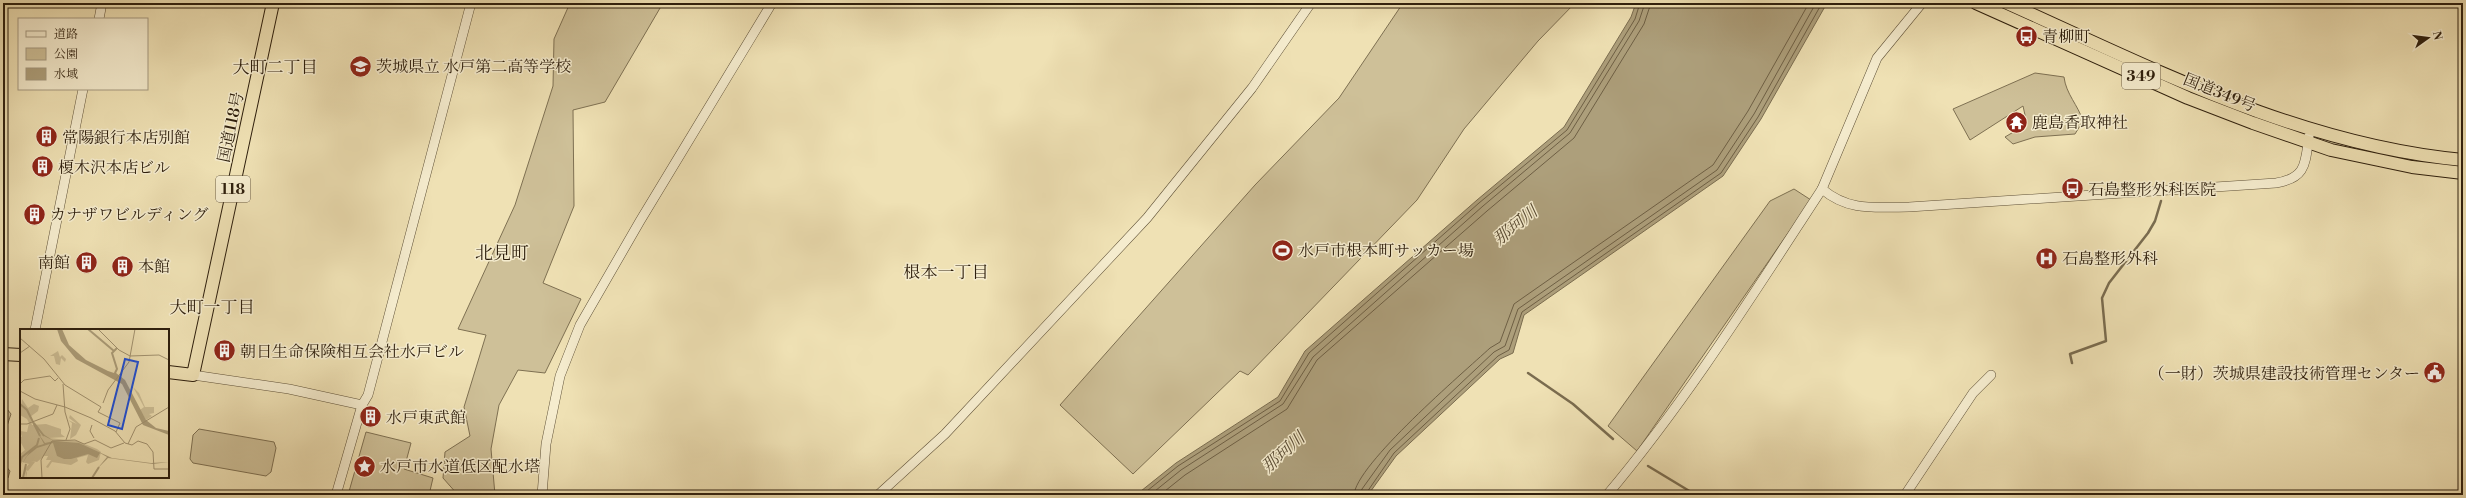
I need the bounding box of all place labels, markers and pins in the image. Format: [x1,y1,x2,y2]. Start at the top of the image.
bus stop icon: 青柳町 [2013,23,2039,49]
place label: 青柳町 [2042,27,2090,47]
school or university icon: 茨城県立 水戸第二高等学校 [347,53,373,79]
place label: 茨城県立 水戸第二高等学校 [376,57,571,77]
temple icon: 鹿島香取神社 [2004,109,2030,135]
place label: 鹿島香取神社 [2032,113,2128,133]
building icon: 常陽銀行本店別館 [33,124,59,150]
place label: 常陽銀行本店別館 [62,128,190,148]
building icon: 榎木沢本店ビル [29,154,55,180]
place label: 榎木沢本店ビル [58,158,170,178]
bus stop icon: 石島整形外科医院 [2059,176,2085,202]
place label: 石島整形外科医院 [2088,180,2216,200]
building icon: カナザワビルディング [21,201,47,227]
place label: カナザワビルディング [50,205,208,225]
sports icon: 水戸市根本町サッカー場 [1270,237,1296,263]
place label: 水戸市根本町サッカー場 [1298,241,1474,261]
hospital icon: 石島整形外科 [2034,245,2060,271]
building icon: 南館 [73,249,99,275]
place label: 石島整形外科 [2062,249,2158,269]
place label: 南館 [38,253,70,273]
building icon: 本館 [109,253,135,279]
place label: 本館 [138,257,170,277]
building icon: 朝日生命保険相互会社水戸ビル [212,338,238,364]
place label: 朝日生命保険相互会社水戸ビル [240,342,464,362]
public building icon: （一財）茨城県建設技術管理センター [2422,360,2448,386]
place label: （一財）茨城県建設技術管理センター [2149,364,2420,384]
building icon: 水戸東武館 [358,404,384,430]
place label: 水戸東武館 [386,408,466,428]
place icon: 水戸市水道低区配水塔 [351,453,377,479]
place label: 水戸市水道低区配水塔 [380,457,540,477]

